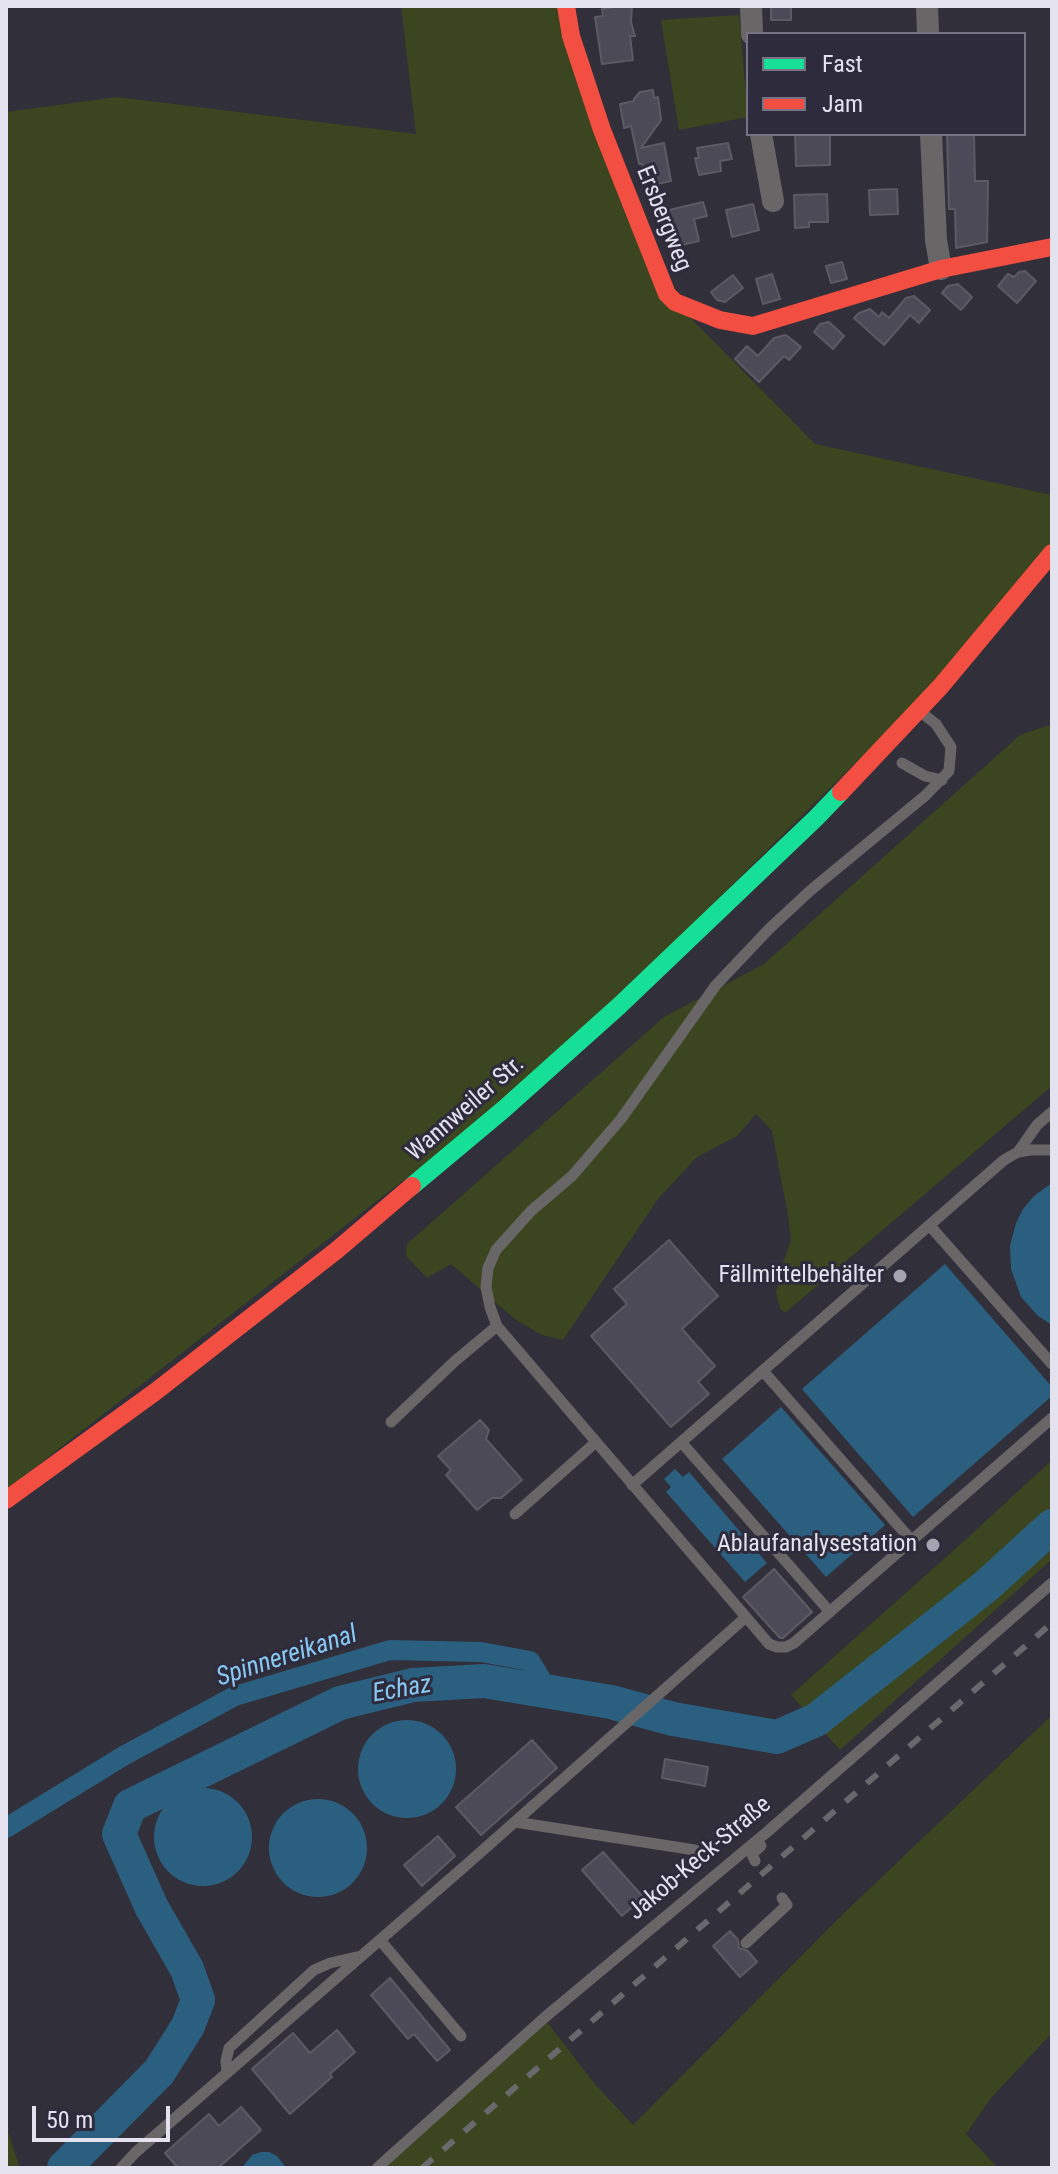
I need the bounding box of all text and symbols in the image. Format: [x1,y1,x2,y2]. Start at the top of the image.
legend [746,32,1026,136]
text: Fast [822,50,863,78]
text: Jam [822,90,863,118]
street label: Ersbergweg [629,162,697,276]
street label: Wannweiler Str. [401,1050,531,1168]
place label: Fällmittelbehälter [718,1262,884,1290]
marker: Fällmittelbehälter [891,1267,909,1285]
place label: Ablaufanalysestation [717,1531,917,1559]
marker: Ablaufanalysestation [924,1536,942,1554]
water label: Spinnereikanal [213,1620,361,1694]
water label: Echaz [370,1669,434,1711]
street label: Jakob-Keck-Straße [623,1791,777,1927]
scale bar [36,2090,174,2140]
text: 50 m [46,2106,93,2134]

